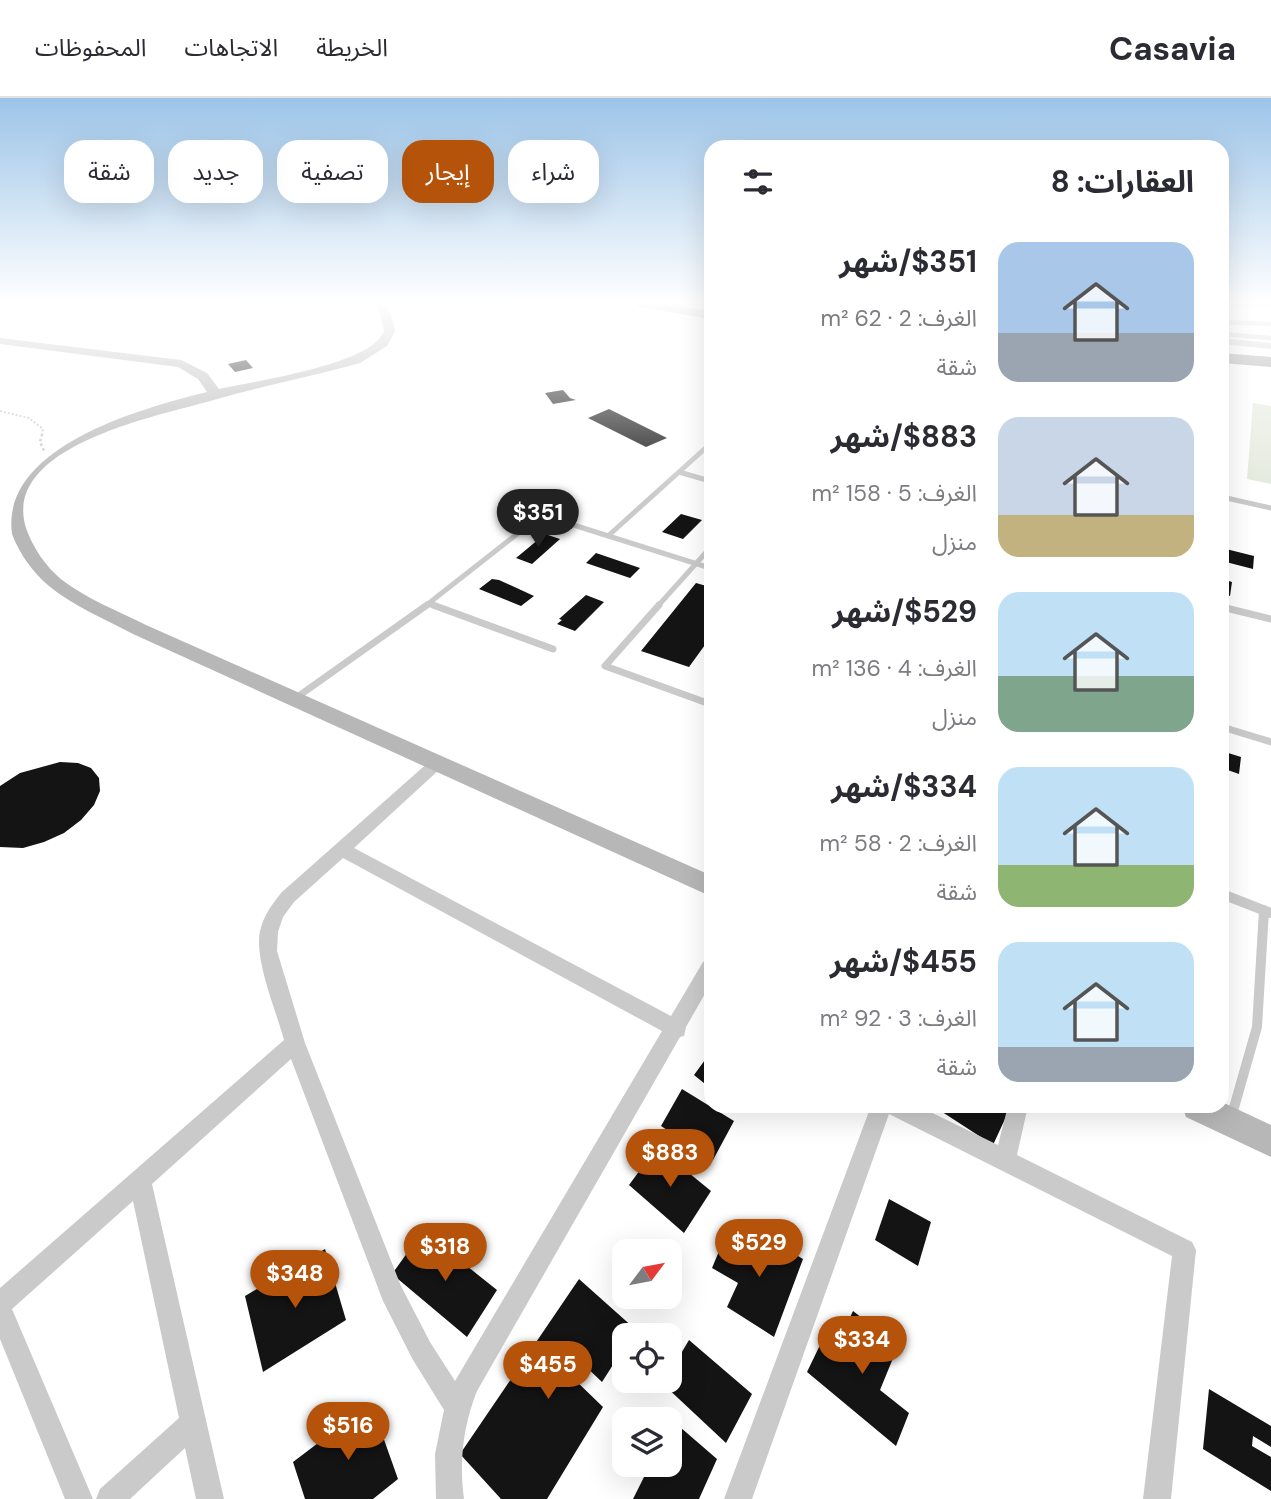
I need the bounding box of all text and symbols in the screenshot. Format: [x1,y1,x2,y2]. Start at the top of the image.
text: Casavia [1109,27,1236,70]
text: المحفوظات [35,32,146,63]
text: الاتجاهات [184,32,278,63]
text: الخريطة [316,32,388,63]
chip: شقة [64,140,154,203]
chip: جديد [168,140,263,203]
chip: تصفية [277,140,388,203]
chip: إيجار [402,140,494,203]
chip: شراء [508,140,599,203]
text: العقارات: 8 [1051,162,1194,201]
icon: filters [739,163,777,201]
text: $351/شهر [839,242,977,281]
icon: home [1054,270,1138,354]
text: الغرف: 2 · 62 m² [820,303,977,333]
text: شقة [936,352,977,382]
text: $883/شهر [831,417,977,456]
icon: home [1054,445,1138,529]
text: الغرف: 5 · 158 m² [812,478,977,508]
pin: $351 [497,490,579,549]
text: $351 [513,497,563,527]
text: منزل [932,527,977,557]
text: $529/شهر [832,592,977,631]
icon: home [1054,620,1138,704]
text: الغرف: 4 · 136 m² [812,653,977,683]
text: منزل [932,702,977,732]
text: $334/شهر [831,767,977,806]
icon: home [1054,795,1138,879]
text: الغرف: 2 · 58 m² [819,828,977,858]
text: شقة [936,877,977,907]
text: $455/شهر [830,942,977,981]
icon: home [1054,970,1138,1054]
text: الغرف: 3 · 92 m² [820,1003,977,1033]
text: شقة [936,1052,977,1082]
pin: $883 [629,1130,711,1189]
text: $883 [642,1137,698,1167]
pin: $529 [718,1220,800,1279]
pin: $318 [404,1224,486,1283]
text: $529 [731,1227,787,1257]
text: $318 [420,1231,470,1261]
north arrow [612,1239,682,1309]
map controls [612,1239,682,1477]
pin: $348 [254,1250,336,1310]
text: $348 [266,1258,324,1288]
pin: $334 [821,1316,903,1376]
button: locate [612,1323,682,1393]
text: $334 [834,1324,890,1354]
pin: $455 [507,1342,589,1401]
text: $455 [519,1349,577,1379]
pin: $516 [307,1402,389,1462]
button: layers [612,1407,682,1477]
text: $516 [322,1410,374,1440]

